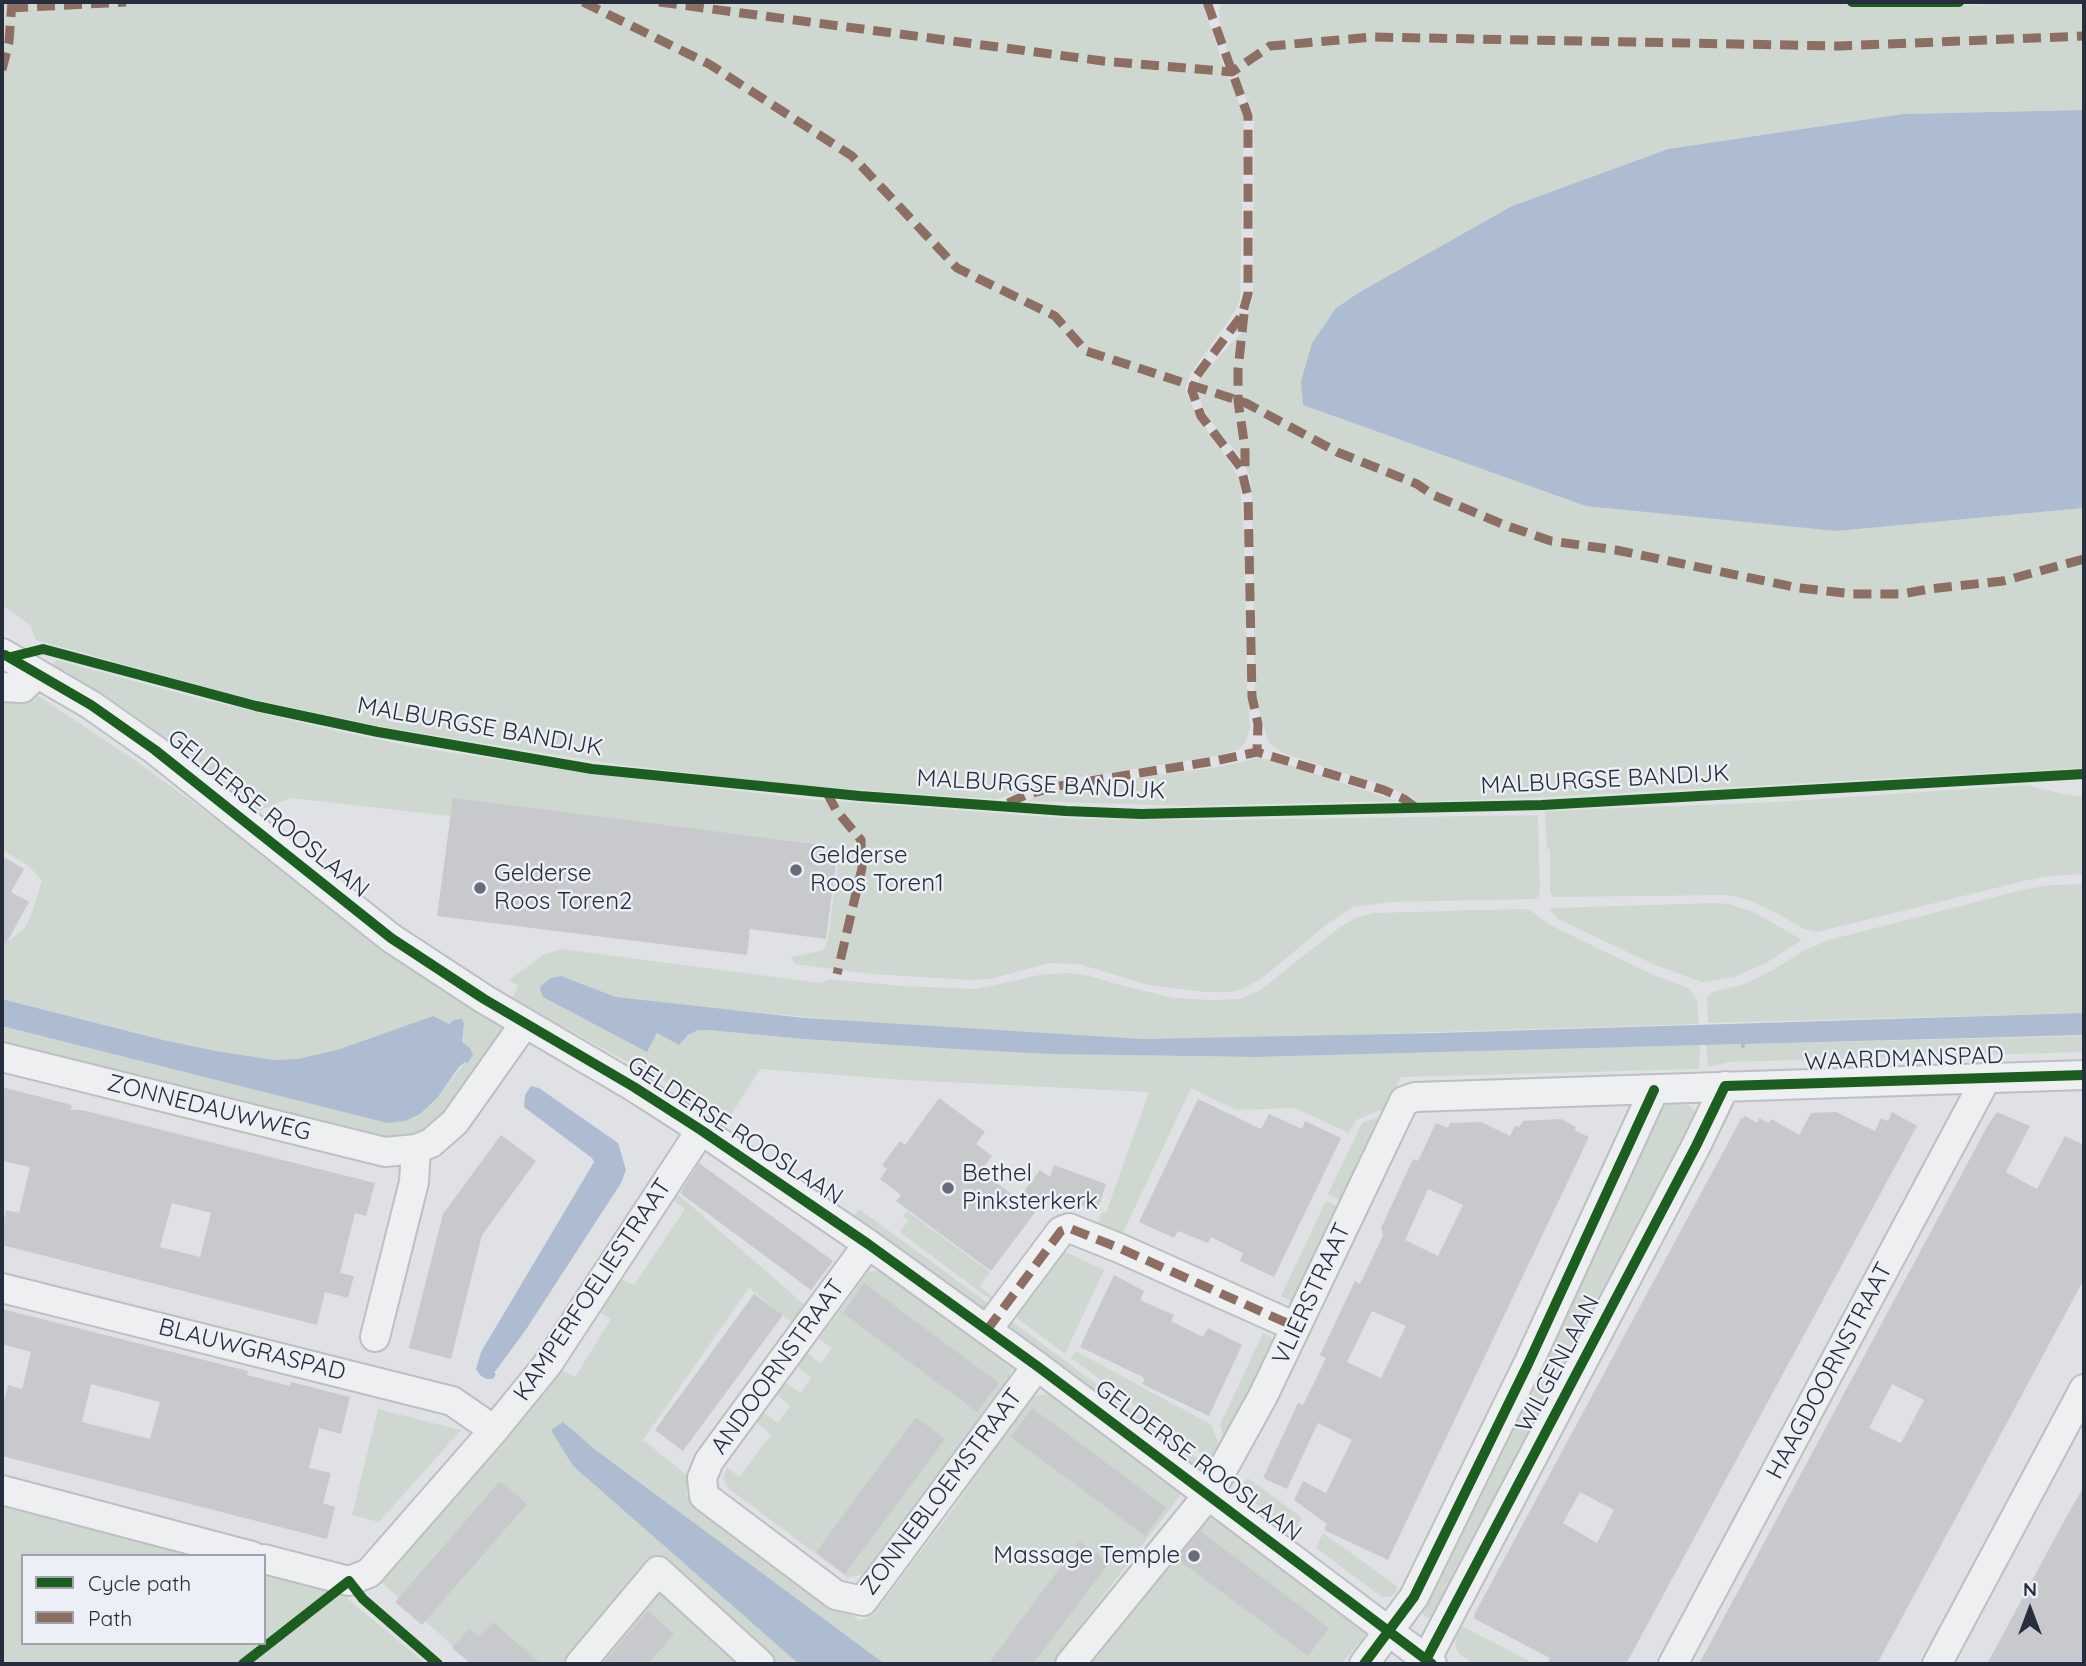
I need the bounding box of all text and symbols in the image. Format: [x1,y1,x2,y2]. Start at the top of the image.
street label: MALBURGSE BANDIJK [355,691,605,763]
street label: GELDERSE ROOSLAAN [161,724,375,904]
street label: MALBURGSE BANDIJK [1480,759,1730,801]
street label: MALBURGSE BANDIJK [916,764,1166,806]
place label: Gelderse Roos Toren1 [810,842,944,898]
place label: Gelderse Roos Toren2 [494,860,632,916]
marker: Gelderse Roos Toren1 [788,862,804,878]
marker: Gelderse Roos Toren2 [472,880,488,896]
street label: WAARDMANSPAD [1804,1041,2004,1077]
street label: GELDERSE ROOSLAAN [622,1051,848,1211]
street label: ZONNEDAUWWEG [104,1069,314,1147]
place label: Bethel Pinksterkerk [962,1160,1098,1216]
street label: KAMPERFOELIESTRAAT [508,1173,678,1407]
marker: Bethel Pinksterkerk [940,1180,956,1196]
street label: VLIERSTRAAT [1267,1219,1357,1369]
street label: HAAGDOORNSTRAAT [1761,1258,1899,1484]
street label: ANDOORNSTRAAT [705,1274,851,1460]
street label: WILGENLAAN [1510,1291,1606,1437]
street label: BLAUWGRASPAD [155,1313,349,1387]
street label: GELDERSE ROOSLAAN [1089,1374,1307,1548]
street label: ZONNEBLOEMSTRAAT [855,1383,1029,1601]
place label: Massage Temple [993,1542,1180,1570]
marker: Massage Temple [1186,1548,1202,1564]
legend [21,1554,266,1645]
text: Cycle path [88,1570,191,1596]
north arrow [1995,1575,2065,1645]
text: N [2023,1577,2037,1601]
text: Path [88,1605,132,1631]

